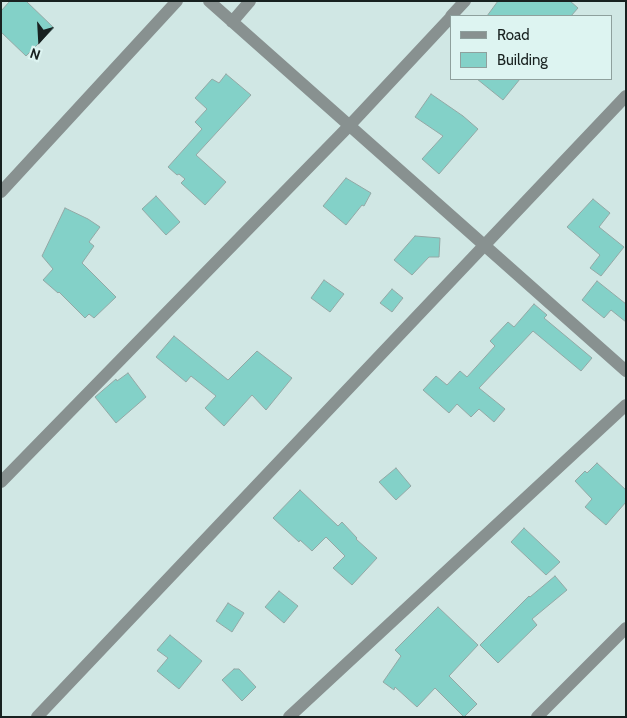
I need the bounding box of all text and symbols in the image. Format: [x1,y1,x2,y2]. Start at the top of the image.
north arrow [15,15,65,65]
legend [450,15,612,80]
text: Road [497,26,530,44]
text: N [28,44,43,64]
text: Building [497,51,548,69]

